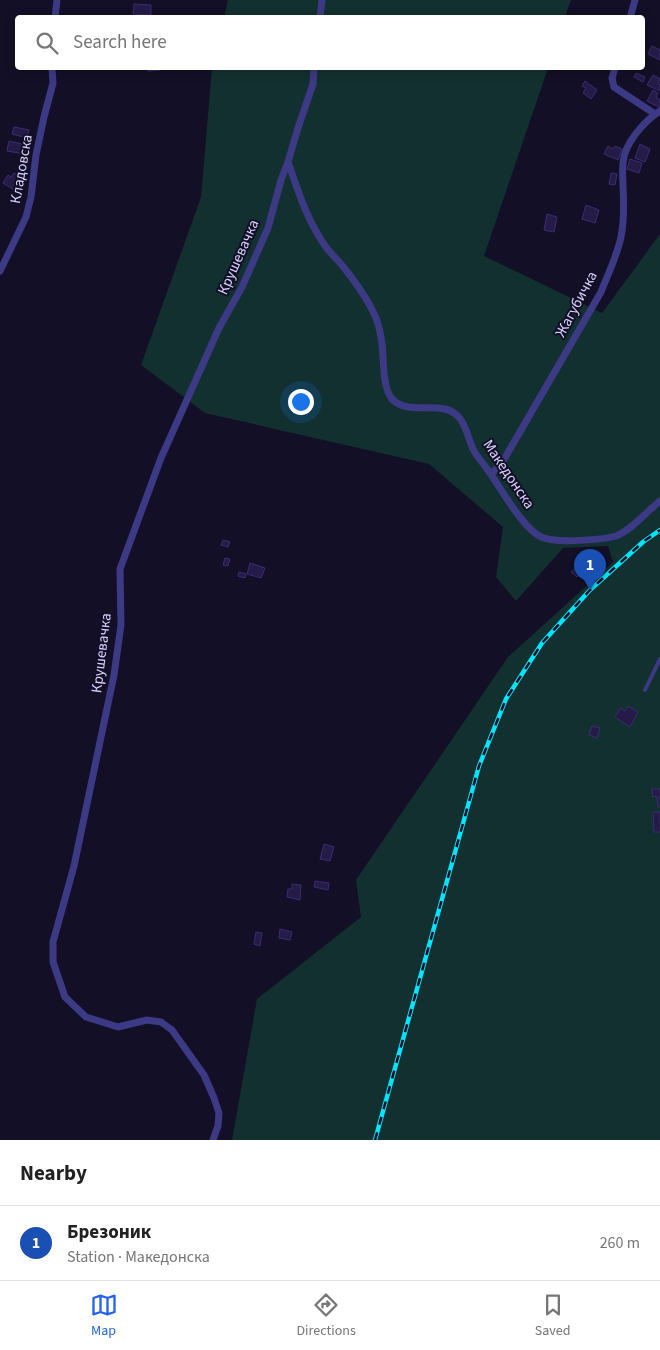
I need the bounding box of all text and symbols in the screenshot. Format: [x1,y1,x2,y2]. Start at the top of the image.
search box [15,15,645,70]
icon: search [33,29,61,57]
text: Search here [73,29,167,56]
street label: Кладовска [5,133,38,205]
street label: Крушевачка [213,216,264,298]
street label: Жагубичка [550,267,603,341]
your location [288,389,314,415]
street label: Македонска [478,436,539,513]
pin: 1 [574,549,606,590]
street label: Крушевачка [86,612,117,694]
text: Nearby [20,1158,87,1188]
text: Брезоник [67,1219,151,1246]
text: 1 [32,1232,40,1254]
text: 260 m [600,1232,640,1254]
text: Station · Македонска [67,1246,210,1268]
tab: Map [90,1291,118,1341]
tab: Directions [297,1291,356,1341]
tab: Saved [535,1291,570,1341]

